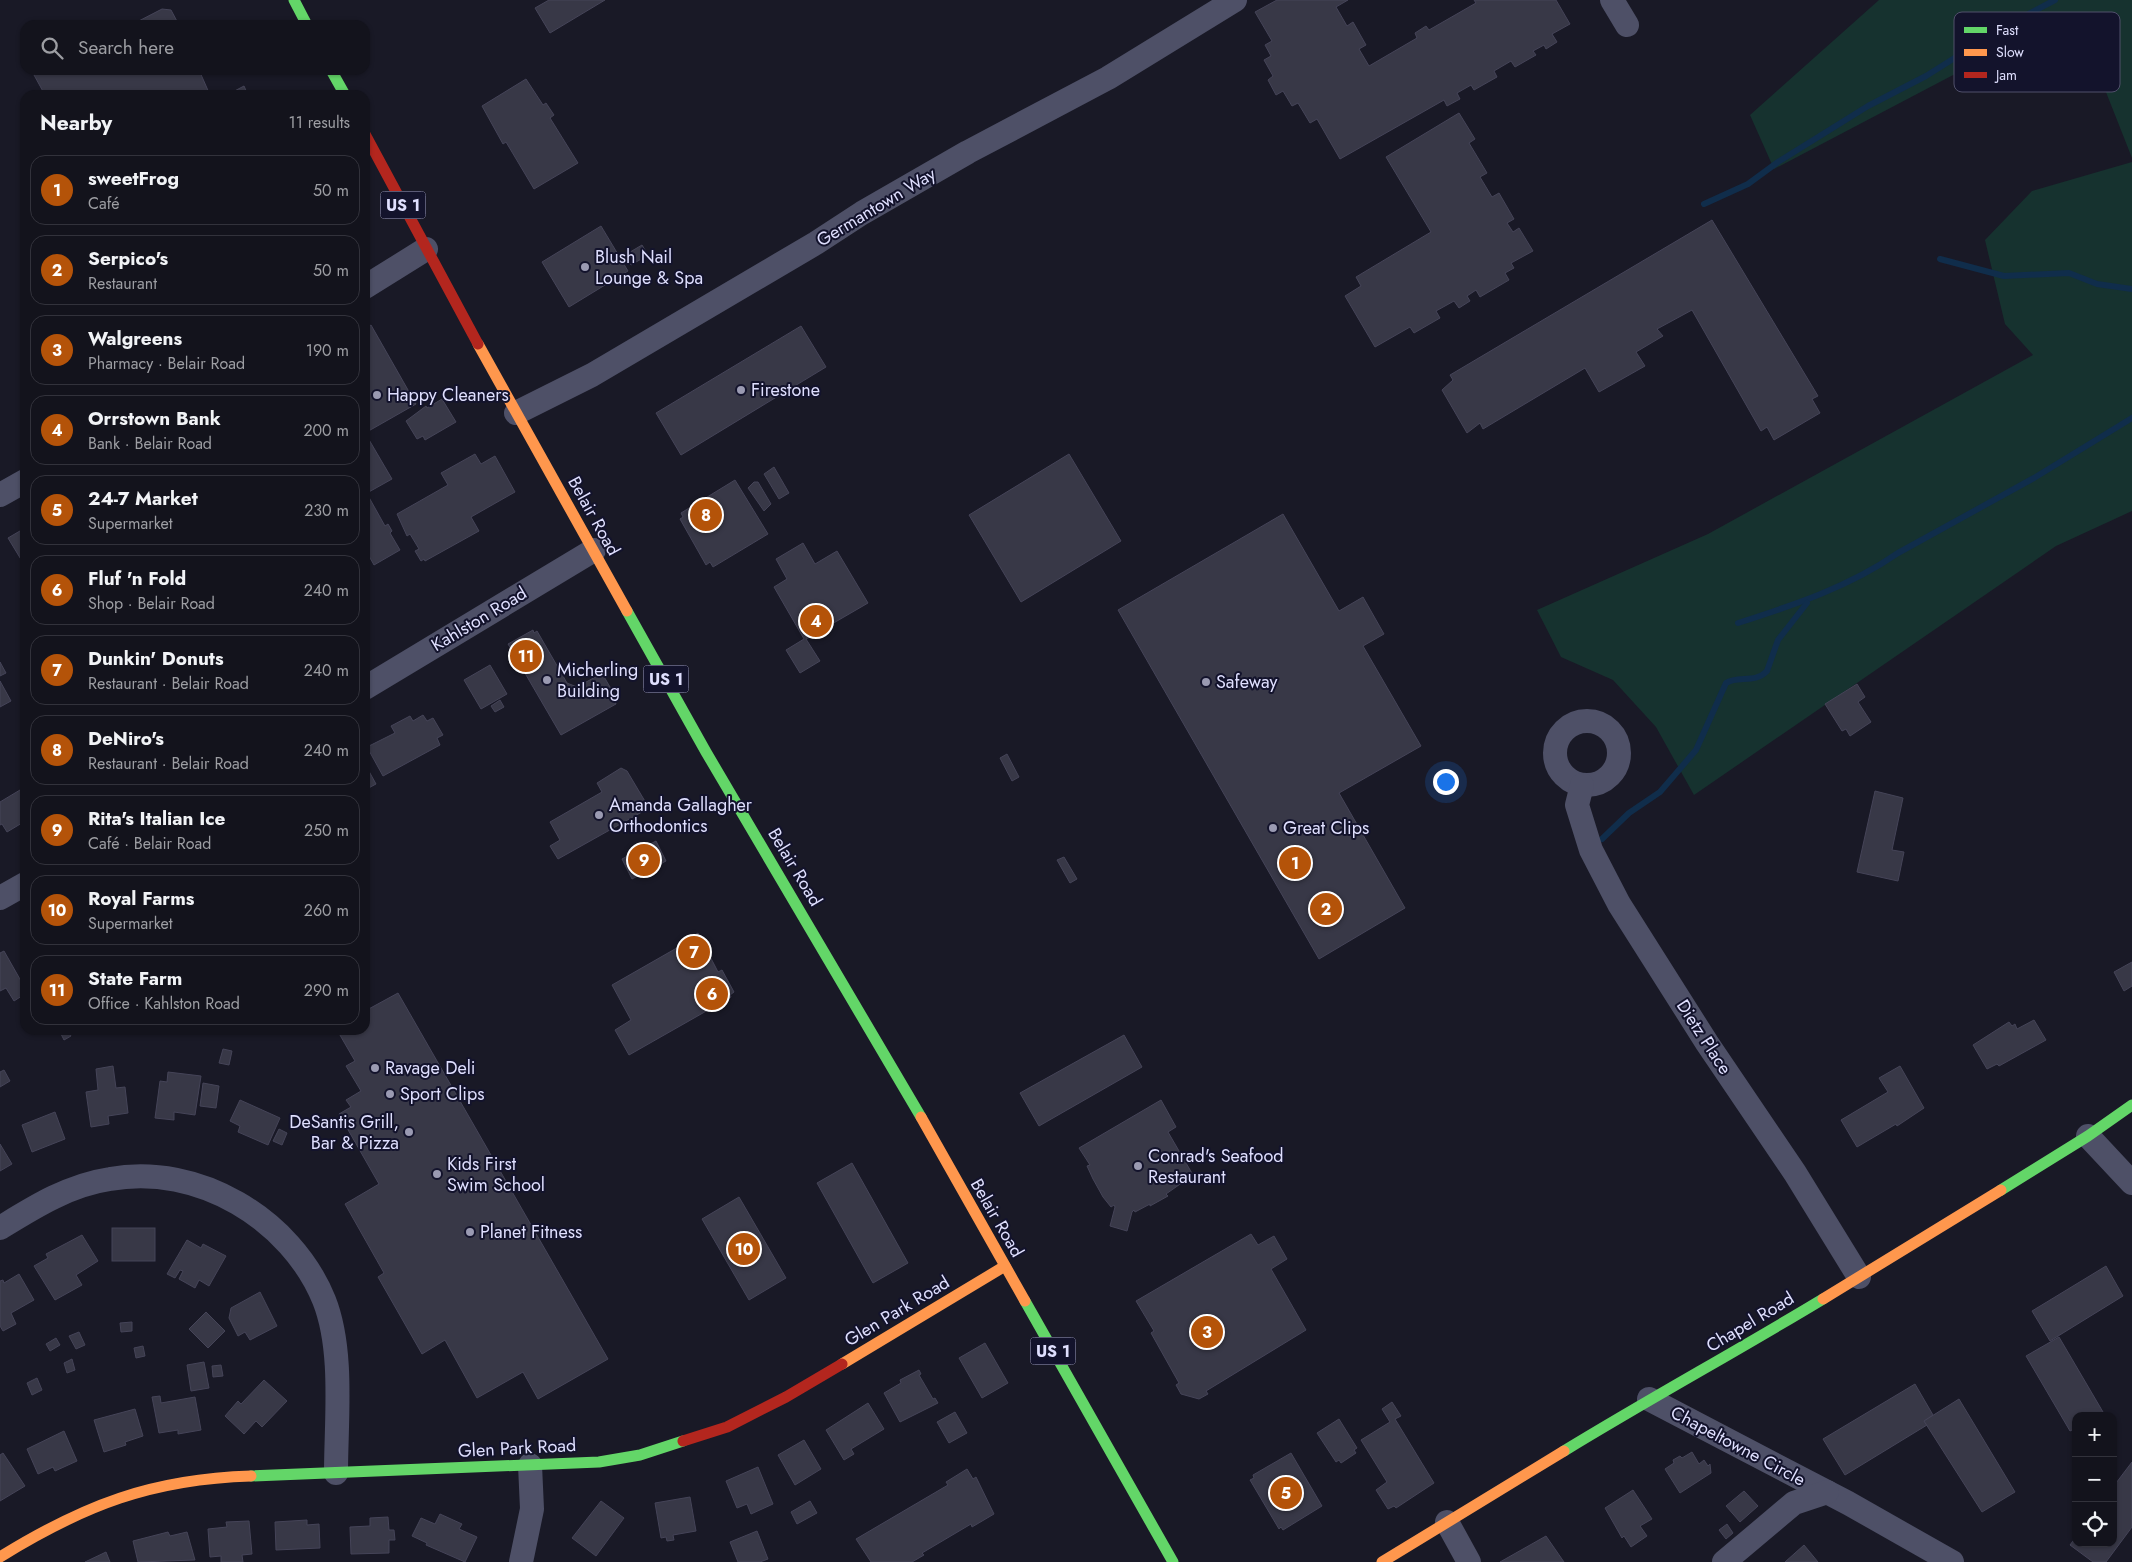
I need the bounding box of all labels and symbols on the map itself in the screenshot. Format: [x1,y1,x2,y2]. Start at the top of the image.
legend [1954,12,2120,92]
text: Fast [1996,20,2019,40]
text: Slow [1996,42,2024,62]
text: Jam [1994,65,2017,85]
street label: Germantown Way [811,161,941,253]
road number: US 1 [380,192,426,218]
place label: Blush Nail Lounge & Spa [595,244,703,291]
marker: Blush Nail Lounge & Spa [579,261,591,273]
place label: Firestone [751,377,820,403]
place label: Happy Cleaners [387,382,509,408]
marker: Firestone [735,384,747,396]
marker: Happy Cleaners [371,389,383,401]
street label: Belair Road [561,472,627,560]
pin: 8 [690,496,722,534]
street label: Kahlston Road [426,580,532,658]
pin: 4 [800,602,832,640]
pin: 11 [510,637,542,675]
place label: Micherling Building [557,657,638,704]
road number: US 1 [644,666,688,692]
place label: Safeway [1216,669,1277,695]
marker: Micherling Building [541,674,553,686]
marker: Safeway [1200,676,1212,688]
your location [1433,769,1459,795]
place label: Amanda Gallagher Orthodontics [609,792,753,839]
marker: Amanda Gallagher Orthodontics [593,809,605,821]
place label: Great Clips [1283,815,1369,841]
marker: Great Clips [1267,822,1279,834]
street label: Belair Road [761,823,829,911]
pin: 9 [628,841,660,879]
pin: 1 [1279,844,1311,882]
pin: 2 [1310,890,1342,928]
pin: 7 [678,933,710,971]
pin: 6 [696,975,728,1013]
street label: Dietz Place [1670,994,1738,1080]
place label: Ravage Deli [385,1055,476,1081]
marker: Ravage Deli [369,1062,381,1074]
place label: Sport Clips [400,1081,485,1107]
marker: Sport Clips [384,1088,396,1100]
place label: DeSantis Grill, Bar & Pizza [289,1109,399,1156]
marker: DeSantis Grill, Bar & Pizza [403,1126,415,1138]
place label: Conrad's Seafood Restaurant [1148,1143,1284,1190]
place label: Kids First Swim School [447,1151,545,1198]
marker: Conrad's Seafood Restaurant [1132,1160,1144,1172]
marker: Kids First Swim School [431,1168,443,1180]
street label: Belair Road [964,1174,1030,1262]
place label: Planet Fitness [480,1219,582,1245]
marker: Planet Fitness [464,1226,476,1238]
pin: 10 [728,1230,760,1268]
street label: Glen Park Road [840,1269,954,1353]
street label: Chapel Road [1701,1286,1799,1358]
pin: 3 [1191,1313,1223,1351]
road number: US 1 [1030,1338,1076,1364]
street label: Chapeltowne Circle [1666,1399,1810,1493]
street label: Glen Park Road [457,1432,577,1464]
pin: 5 [1270,1474,1302,1512]

